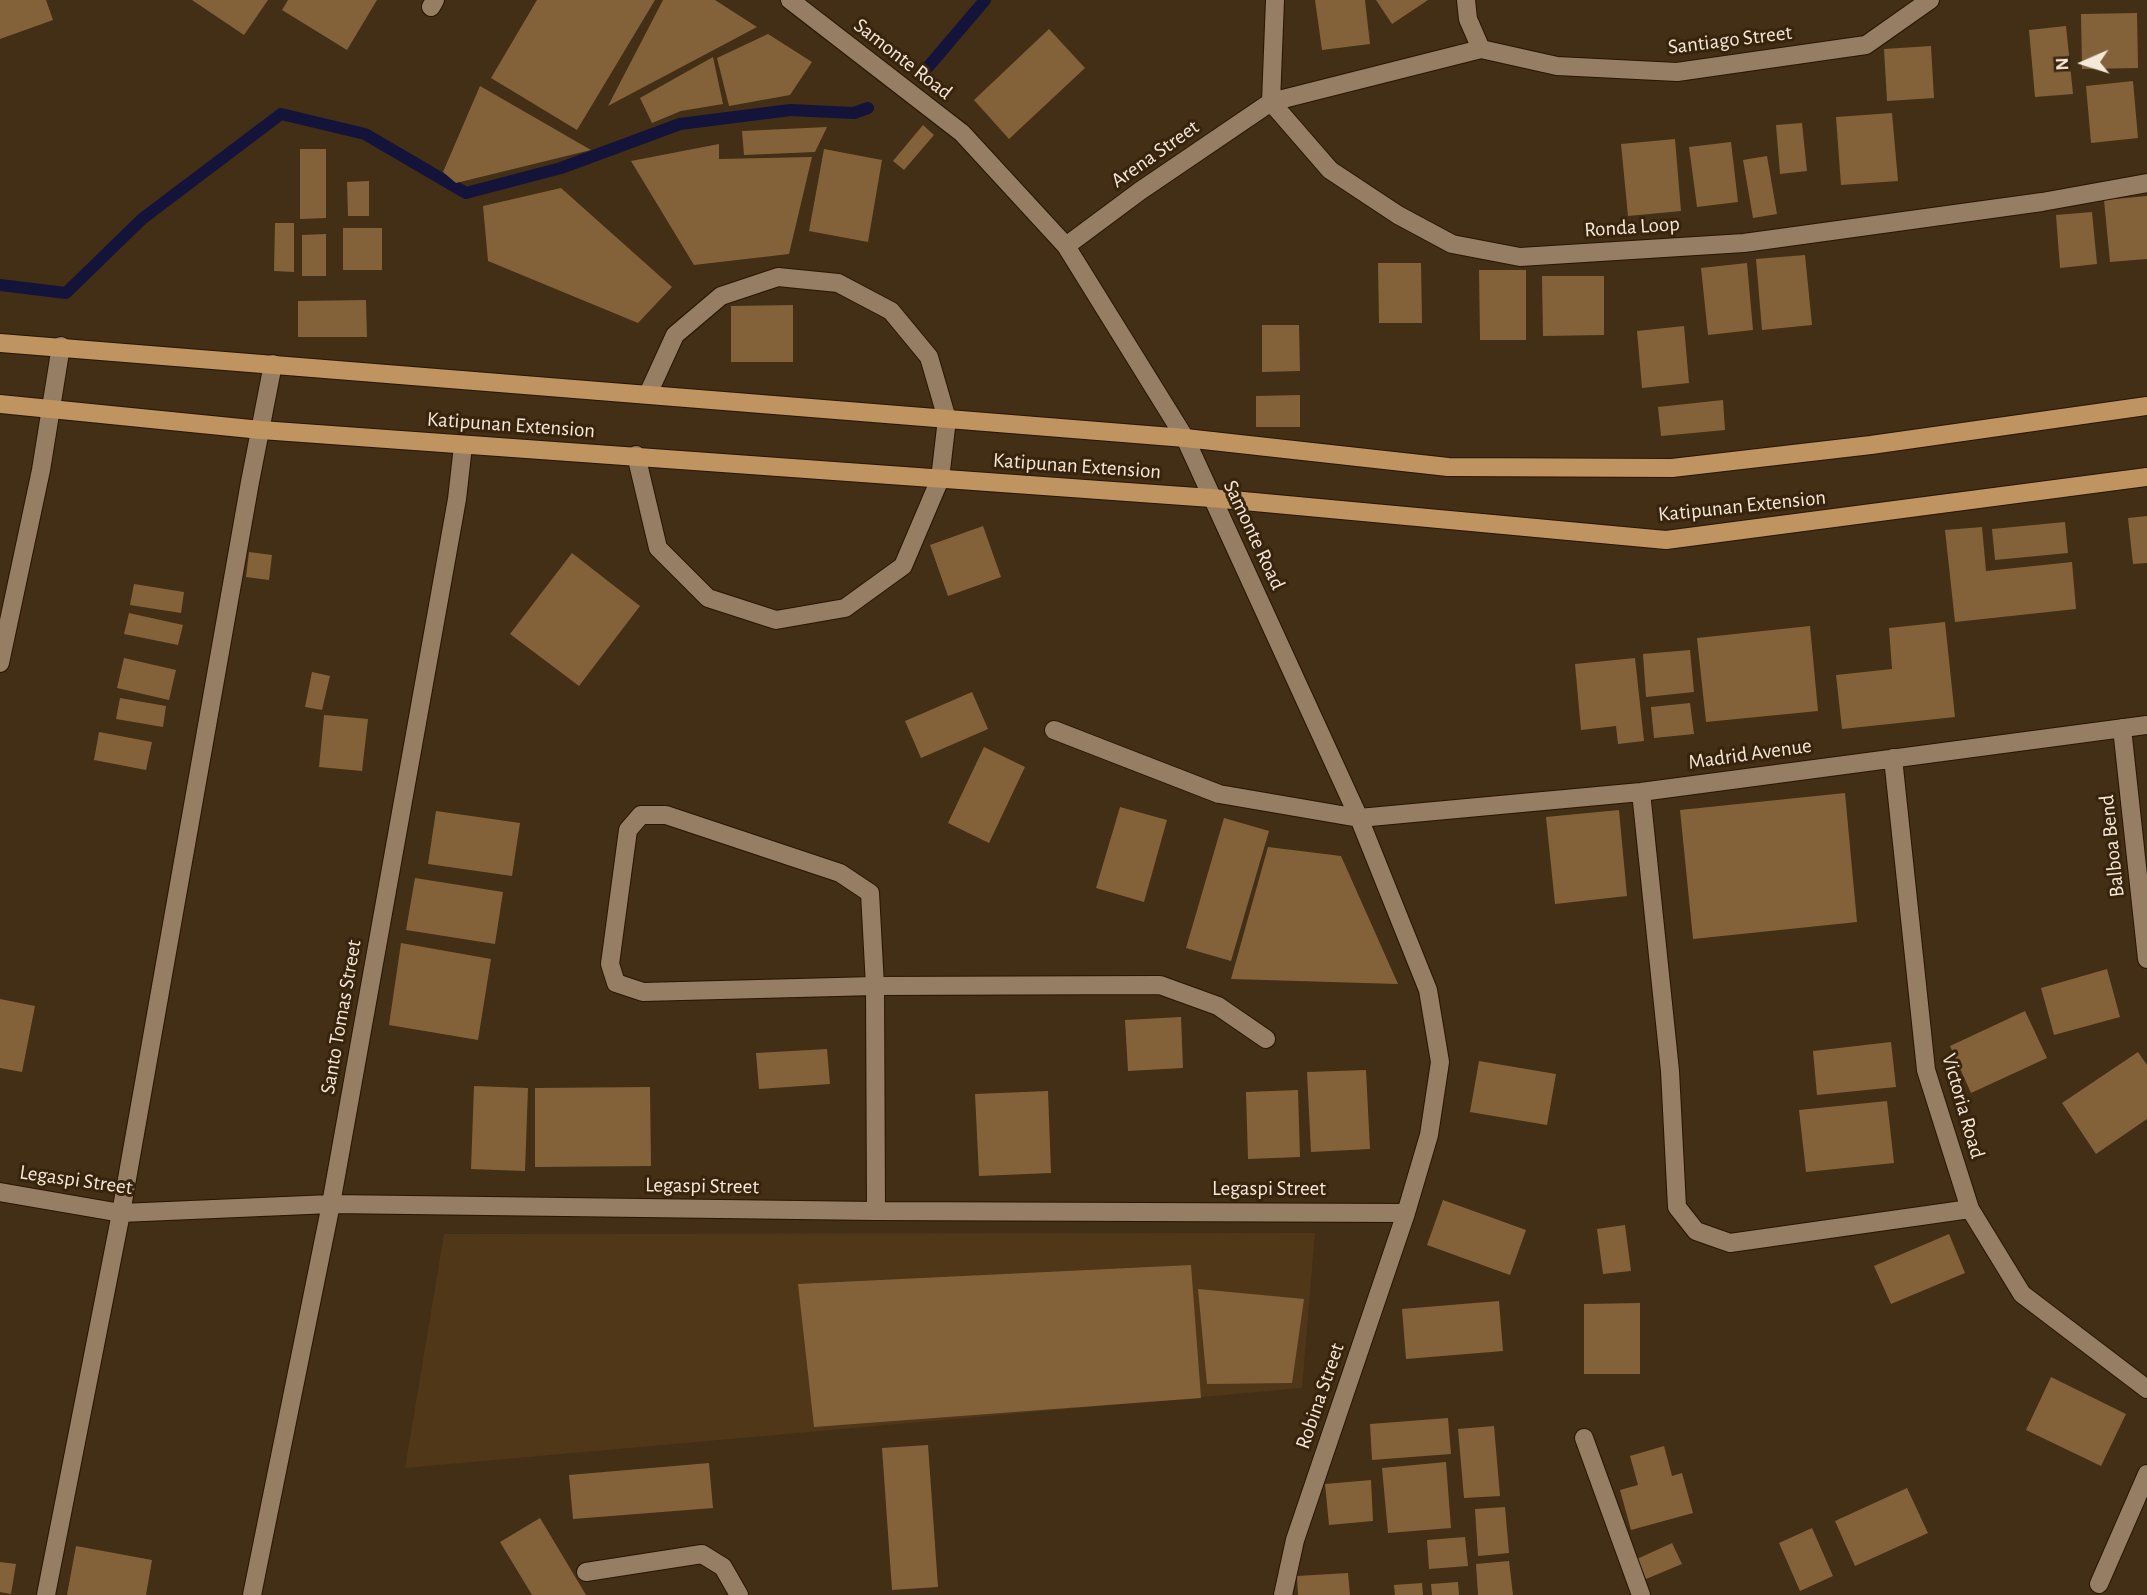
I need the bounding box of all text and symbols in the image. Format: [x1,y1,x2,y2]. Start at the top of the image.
street label: Samonte Road [849,13,957,105]
street label: Santiago Street [1667,20,1793,60]
north arrow [2049,28,2119,98]
text: N [2053,57,2072,71]
street label: Arena Street [1106,114,1204,194]
street label: Ronda Loop [1583,211,1681,243]
street label: Katipunan Extension [426,407,596,443]
street label: Katipunan Extension [992,448,1162,484]
street label: Samonte Road [1218,476,1290,594]
street label: Katipunan Extension [1657,485,1827,527]
street label: Madrid Avenue [1687,733,1813,775]
street label: Balboa Bend [2094,794,2130,898]
street label: Santo Tomas Street [315,938,367,1096]
street label: Victoria Road [1936,1050,1990,1162]
street label: Legaspi Street [18,1160,134,1200]
street label: Legaspi Street [645,1172,759,1200]
street label: Legaspi Street [1212,1176,1326,1202]
street label: Robina Street [1290,1340,1350,1452]

